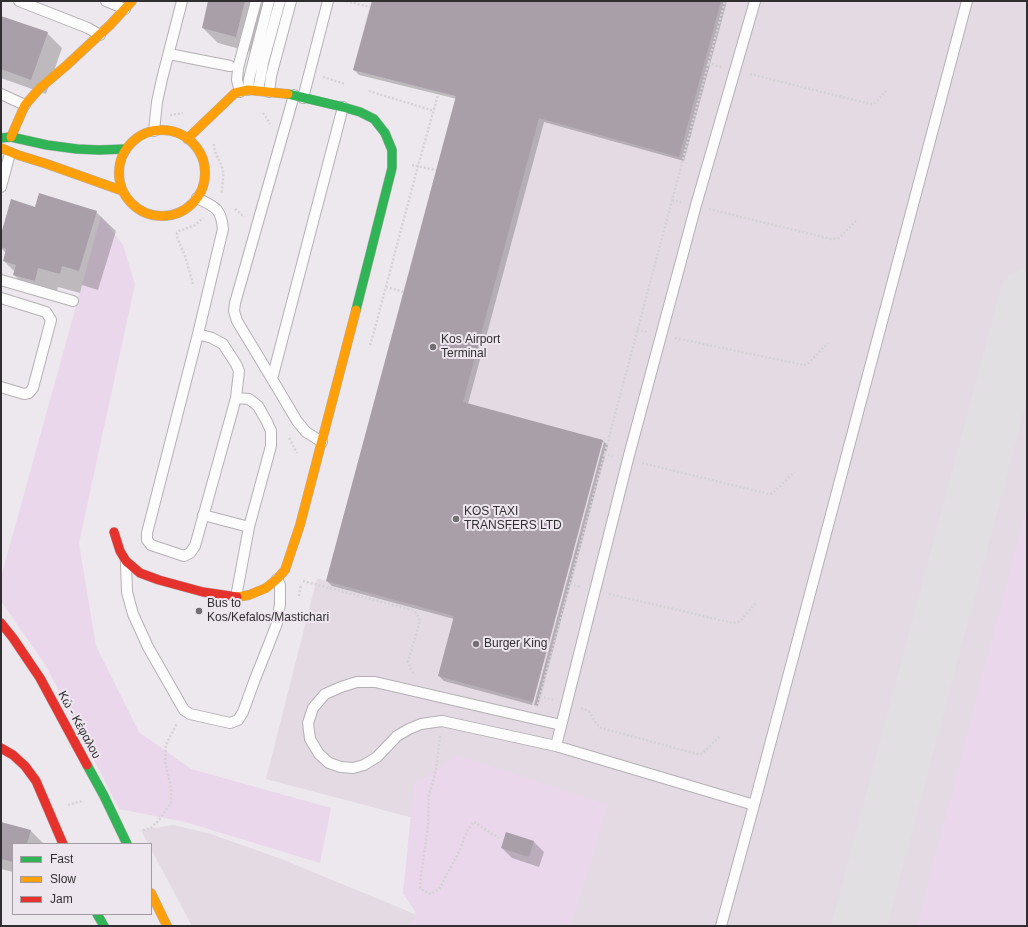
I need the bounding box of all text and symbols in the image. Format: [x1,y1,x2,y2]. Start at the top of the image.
place label: Kos Airport Terminal [441,333,500,361]
marker: Kos Airport Terminal [428,342,438,352]
place label: KOS TAXI TRANSFERS LTD [464,505,562,533]
marker: KOS TAXI TRANSFERS LTD [451,514,461,524]
place label: Bus to Kos/Kefalos/Mastichari [207,597,329,625]
marker: Bus to Kos/Kefalos/Mastichari [194,606,204,616]
place label: Burger King [484,637,547,651]
marker: Burger King [471,639,481,649]
street label: Κώ - Κέφαλου [55,689,103,761]
legend [12,843,152,915]
text: Fast [50,852,73,866]
text: Slow [50,872,76,886]
text: Jam [50,892,73,906]

